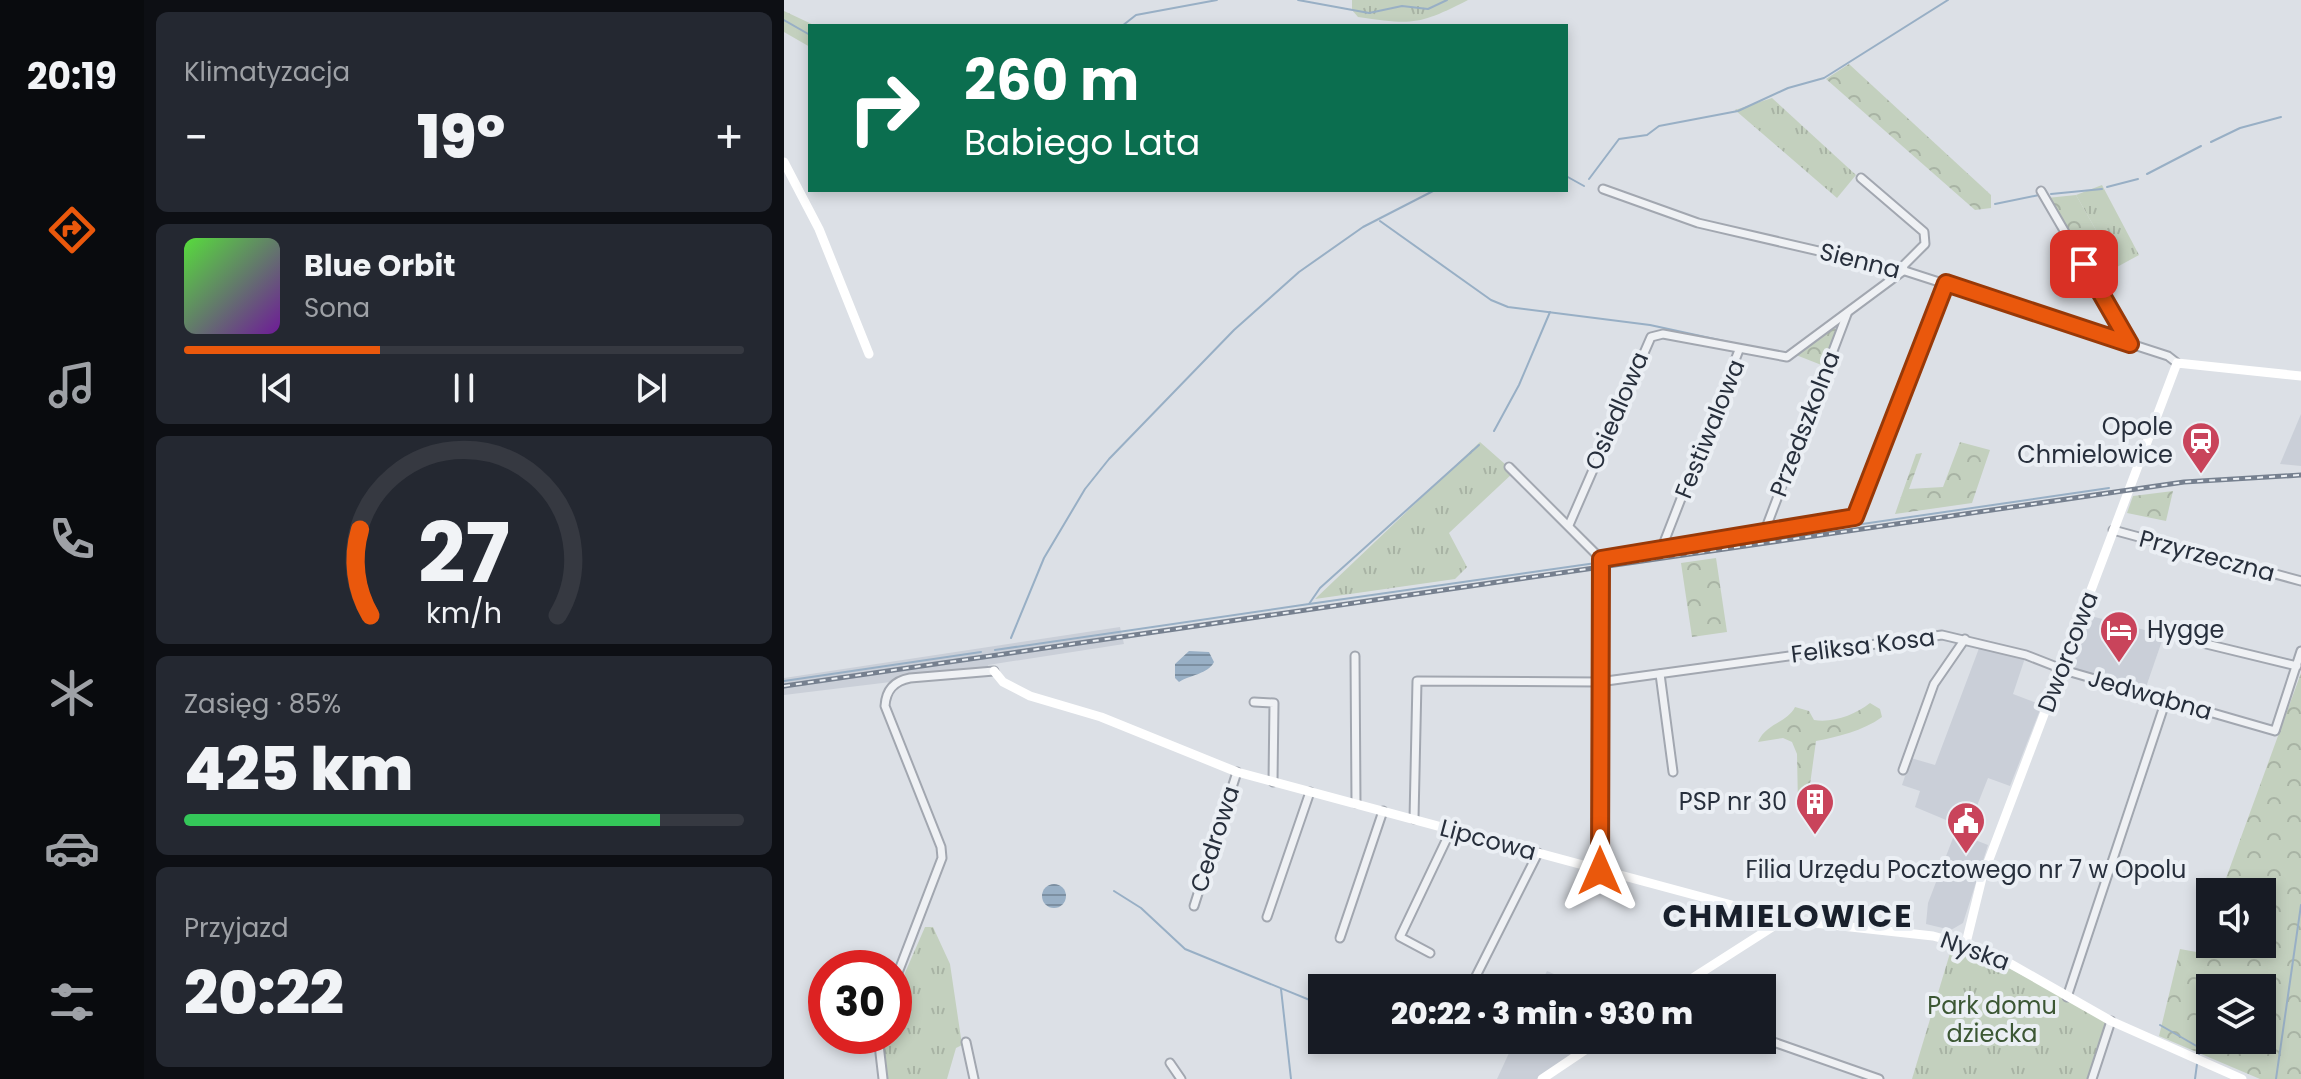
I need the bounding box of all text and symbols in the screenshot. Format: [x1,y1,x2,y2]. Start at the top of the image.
text: 260 m [964,41,1139,120]
text: 20:19 [27,51,117,102]
text: Klimatyzacja [184,54,350,90]
icon: right [832,56,936,160]
text: 19° [417,95,505,179]
text: − [184,107,208,168]
text: + [714,107,744,168]
text: Babiego Lata [964,117,1200,168]
icon: directions [44,202,100,258]
pin [2050,230,2118,298]
street label: Sienna [1816,235,1904,286]
icon: arrive [2062,242,2106,286]
text: Blue Orbit [304,244,456,287]
text: Sona [304,290,370,326]
street label: Przedszkolna [1762,346,1847,501]
street label: Osiedlowa [1577,347,1656,475]
street label: Festiwalowa [1667,354,1752,503]
icon: music [44,357,100,413]
icon: previous [255,366,299,410]
icon: pause [442,366,486,410]
icon: next [629,366,673,410]
place label: Opole Chmielowice [2017,410,2173,471]
station icon: Opole Chmielowice [2180,420,2222,475]
text: 27 [418,494,510,610]
icon: phone [44,511,100,567]
street label: Przyrzeczna [2136,522,2279,589]
street label: Dworcowa [2029,587,2106,717]
text: km/h [426,593,502,633]
hotel icon: Hygge [2098,609,2140,664]
place label: Hygge [2147,613,2224,646]
street label: Feliksa Kosa [1789,620,1937,671]
street label: Jedwabna [2084,661,2216,728]
icon: climate [44,665,100,721]
text: Zasięg · 85% [184,686,341,722]
text: 425 km [184,727,413,811]
building icon: PSP nr 30 [1794,781,1836,836]
street label: Cedrowa [1182,782,1247,896]
place label: PSP nr 30 [1679,785,1787,818]
public building icon: Filia Urzędu Pocztowego nr 7 w Opolu [1945,800,1987,855]
street label: Lipcowa [1436,811,1540,868]
icon: car [44,820,100,876]
position arrow [1558,829,1642,913]
place label: Filia Urzędu Pocztowego nr 7 w Opolu [1746,853,2186,886]
map controls [2196,878,2276,1054]
button: sound [2196,878,2276,958]
district label: CHMIELOWICE [1662,893,1914,938]
text: Przyjazd [184,910,289,946]
street label: Nyska [1936,923,2014,978]
speed limit sign: 30 [808,950,912,1054]
text: 20:22 [184,951,344,1035]
icon: filters [44,974,100,1030]
button: layers [2196,974,2276,1054]
park label: Park domu dziecka [1927,989,2057,1050]
text: 20:22 · 3 min · 930 m [1391,992,1693,1035]

